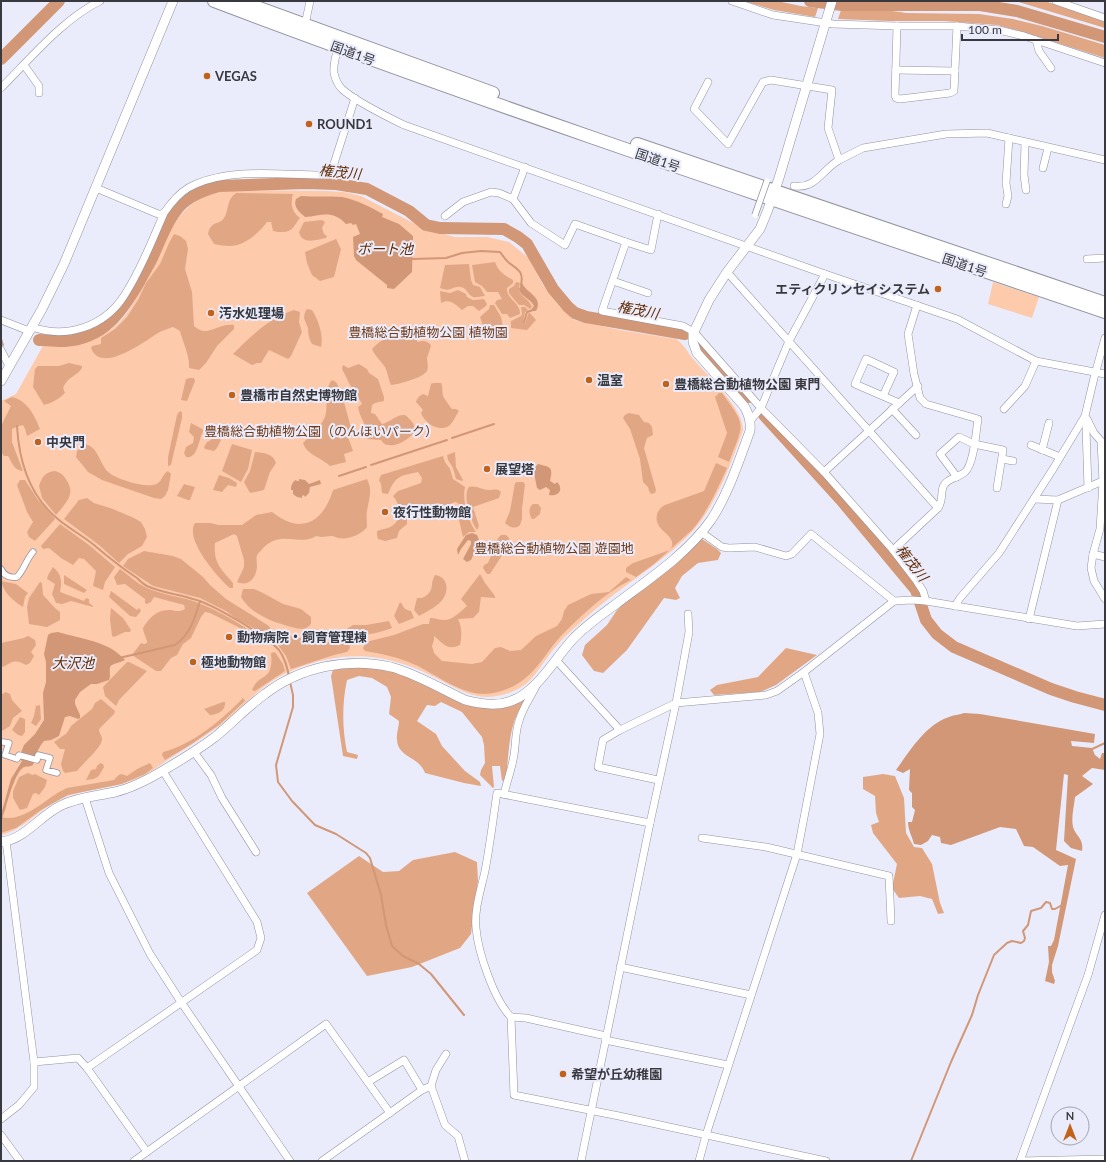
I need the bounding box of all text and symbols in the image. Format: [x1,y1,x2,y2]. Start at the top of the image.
scale bar [962,16,1058,42]
text: 100 m [968,22,1002,37]
street label: 国道1号 [328,38,378,68]
place label: VEGAS [214,68,257,84]
marker: VEGAS [202,71,212,81]
place label: ROUND1 [317,116,373,132]
marker: ROUND1 [304,119,314,129]
street label: 国道1号 [633,145,683,175]
water label: 権茂川 [318,161,364,182]
water label: ボート池 [357,240,415,257]
street label: 国道1号 [940,250,990,280]
place label: エティクリンセイシステム [775,281,930,297]
marker: エティクリンセイシステム [933,284,943,294]
water label: 権茂川 [616,297,662,322]
place label: 汚水処理場 [219,305,284,321]
marker: 汚水処理場 [206,308,216,318]
park label: 豊橋総合動植物公園 植物園 [348,324,508,340]
place label: 温室 [597,372,623,388]
marker: 温室 [584,375,594,385]
place label: 豊橋総合動植物公園 東門 [674,376,820,392]
marker: 豊橋総合動植物公園 東門 [661,379,671,389]
place label: 豊橋市自然史博物館 [240,387,357,403]
marker: 豊橋市自然史博物館 [227,390,237,400]
park label: 豊橋総合動植物公園（のんほいパーク） [204,423,438,439]
place label: 中央門 [46,434,85,450]
marker: 中央門 [33,437,43,447]
place label: 展望塔 [495,461,534,477]
marker: 展望塔 [482,464,492,474]
place label: 夜行性動物館 [393,504,471,520]
marker: 夜行性動物館 [380,507,390,517]
park label: 豊橋総合動植物公園 遊園地 [474,540,634,556]
water label: 権茂川 [893,541,933,586]
place label: 動物病院・飼育管理棟 [237,629,367,645]
marker: 動物病院・飼育管理棟 [224,632,234,642]
water label: 大沢池 [52,654,96,671]
place label: 極地動物館 [201,654,266,670]
marker: 極地動物館 [188,657,198,667]
place label: 希望が丘幼稚園 [571,1066,662,1082]
marker: 希望が丘幼稚園 [558,1069,568,1079]
north arrow [1050,1106,1090,1146]
text: N [1066,1109,1074,1122]

